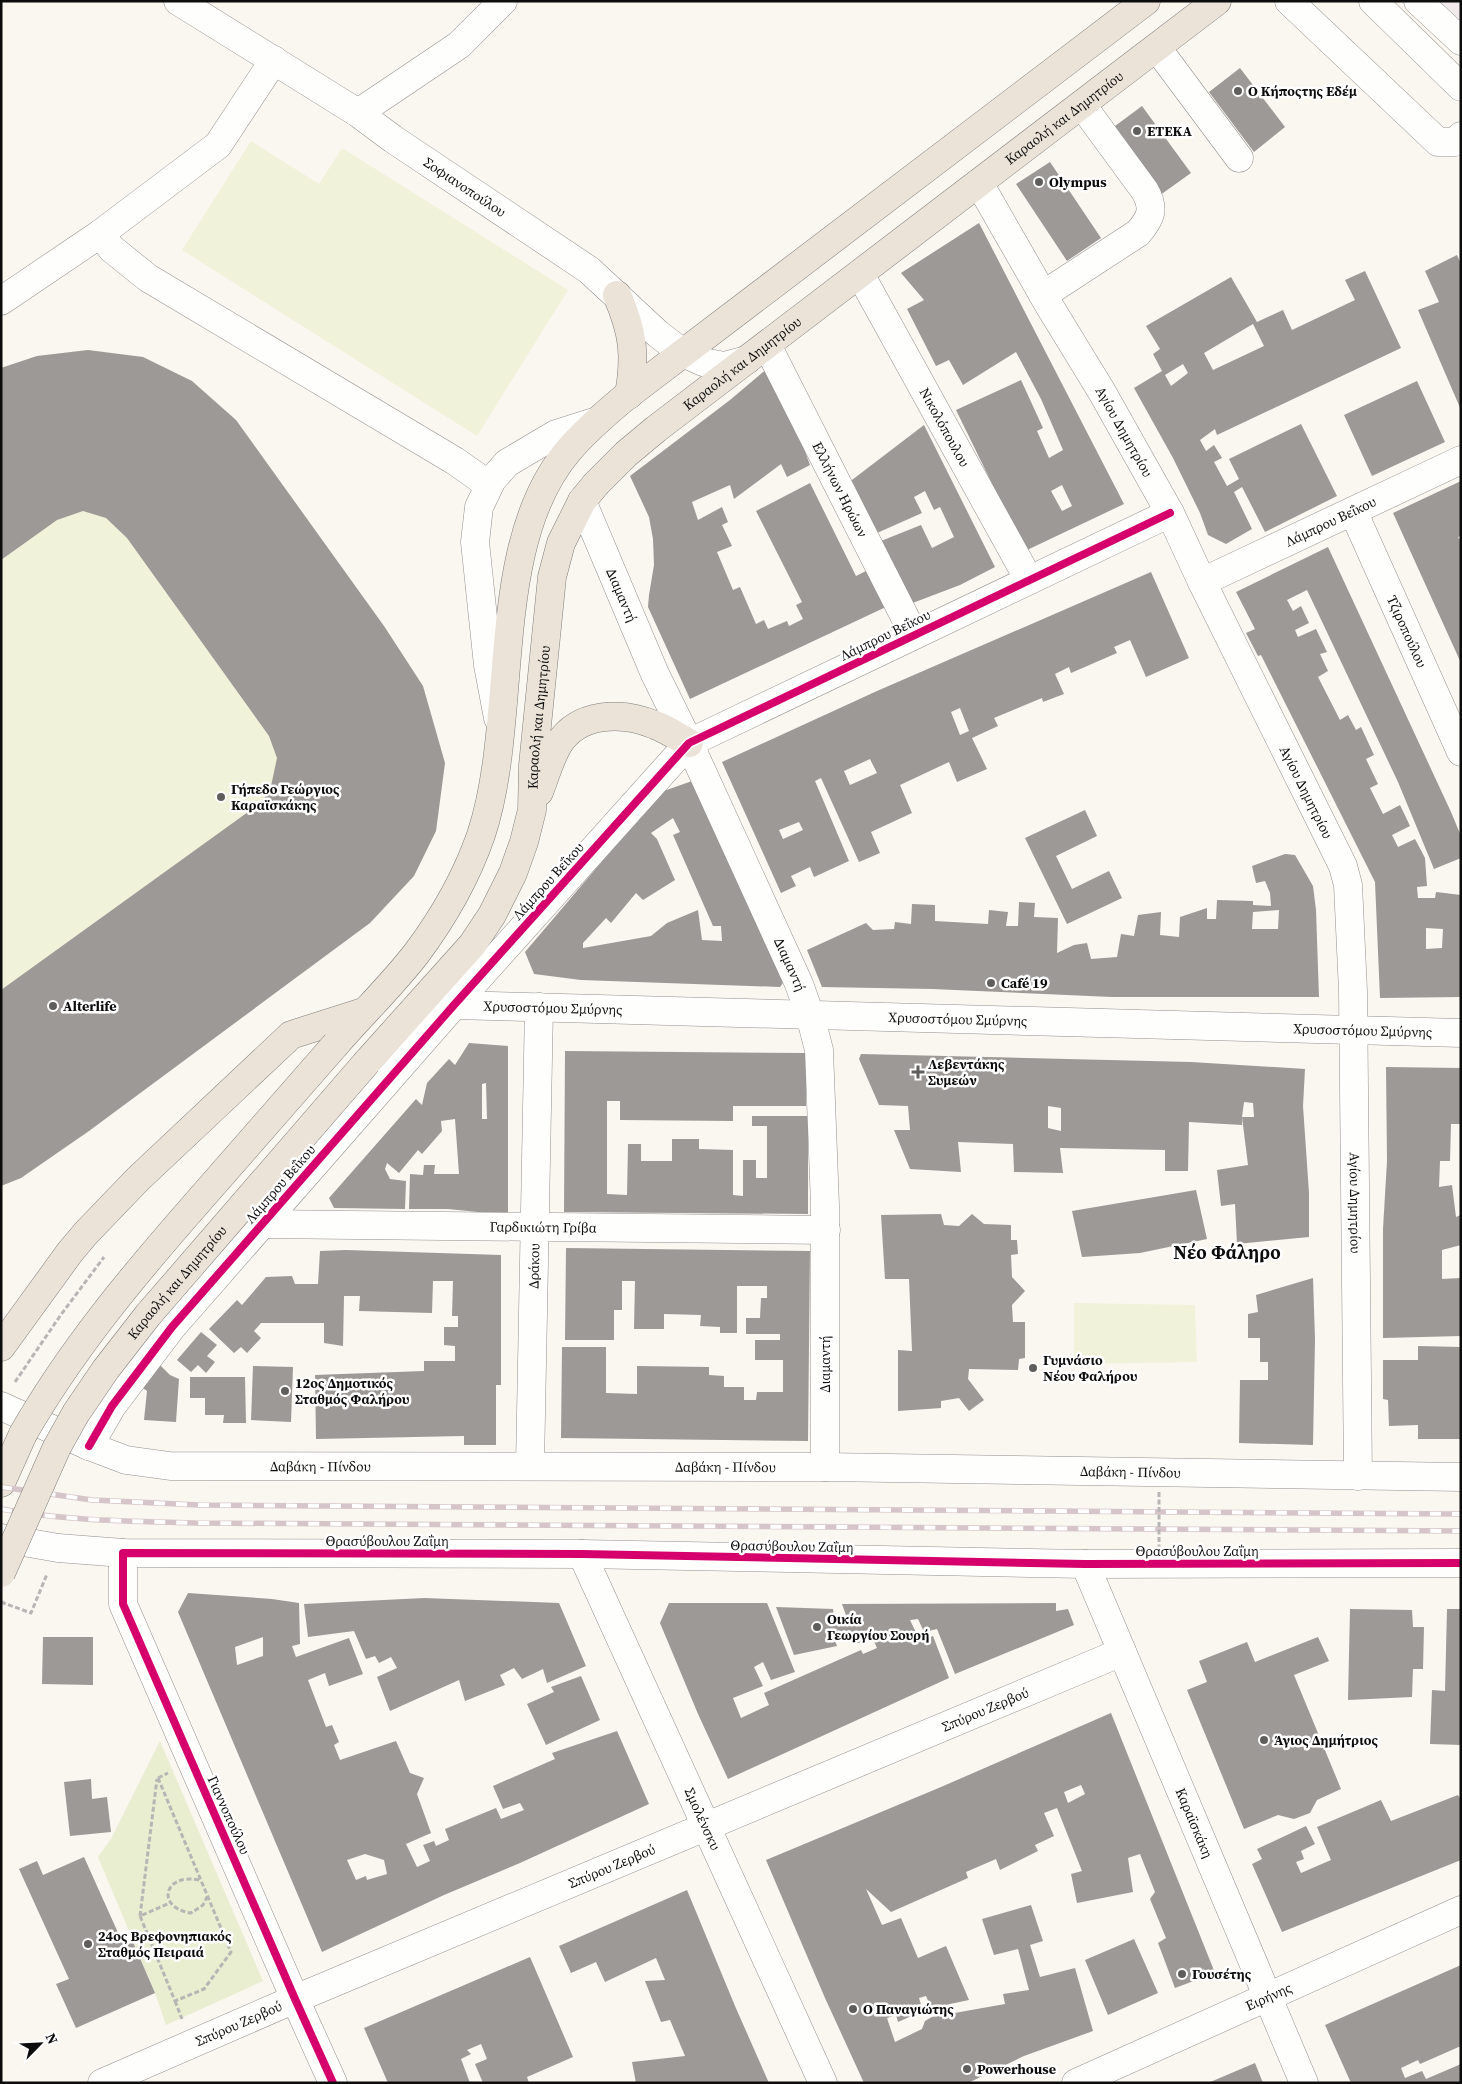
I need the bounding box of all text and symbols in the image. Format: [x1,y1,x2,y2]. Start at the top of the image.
street label: Καραολή και Δημητρίου [1001,66,1127,169]
place label: Ο Κήποςτης Εδέμ [1248,81,1358,101]
marker: Ο Κήποςτης Εδέμ [1232,85,1244,97]
place label: ΕΤΕΚΑ [1147,121,1192,141]
marker: ΕΤΕΚΑ [1131,125,1143,137]
street label: Σοφιανοπούλου [420,152,510,222]
place label: Olympus [1049,172,1107,192]
marker: Olympus [1033,176,1045,188]
street label: Καραολή και Δημητρίου [679,312,805,415]
street label: Αγίου Δημητρίου [1091,382,1158,481]
street label: Νικολόπουλου [915,384,975,470]
street label: Ελλήνων Ηρώων [808,438,873,541]
street label: Λάμπρου Βεΐκου [1282,491,1379,552]
street label: Διαμαντή [601,565,642,625]
street label: Τζιροπούλου [1382,592,1432,671]
street label: Λάμπρου Βεΐκου [836,604,934,666]
street label: Καραολή και Δημητρίου [522,645,555,789]
street label: Αγίου Δημητρίου [1275,742,1338,842]
place label: Γήπεδο Γεώργιος Καραϊσκάκης [231,779,340,815]
marker: Γήπεδο Γεώργιος Καραϊσκάκης [215,791,227,803]
street label: Λάμπρου Βεΐκου [508,838,588,924]
street label: Διαμαντή [769,934,811,994]
place label: Café 19 [1001,973,1048,993]
marker: Café 19 [985,977,997,989]
place label: Alterlife [63,996,117,1016]
street label: Χρυσοστόμου Σμύρνης [483,996,623,1020]
marker: Alterlife [47,1000,59,1012]
street label: Χρυσοστόμου Σμύρνης [888,1007,1028,1031]
street label: Χρυσοστόμου Σμύρνης [1293,1018,1432,1042]
place label: Λεβεντάκης Συμεών [928,1054,1005,1090]
marker: Λεβεντάκης Συμεών [912,1066,924,1078]
street label: Λάμπρου Βεΐκου [240,1140,320,1228]
street label: Αγίου Δημητρίου [1345,1152,1366,1253]
street label: Γαρδικιώτη Γρίβα [489,1216,597,1238]
street label: Καραολή και Δημητρίου [123,1221,231,1344]
district label: Νέο Φάληρο [1173,1239,1281,1265]
street label: Δράκου [523,1243,544,1289]
street label: Διαμαντή [815,1336,835,1392]
place label: Γυμνάσιο Νέου Φαλήρου [1043,1350,1138,1386]
marker: Γυμνάσιο Νέου Φαλήρου [1027,1362,1039,1374]
place label: 12ος Δημοτικός Σταθμός Φαλήρου [295,1373,410,1409]
marker: 12ος Δημοτικός Σταθμός Φαλήρου [279,1385,291,1397]
street label: Δαβάκη - Πίνδου [270,1456,371,1476]
street label: Δαβάκη - Πίνδου [675,1457,776,1477]
street label: Δαβάκη - Πίνδου [1080,1461,1181,1483]
street label: Θρασύβουλου Ζαΐμη [325,1531,449,1551]
street label: Θρασύβουλου Ζαΐμη [730,1535,854,1557]
street label: Θρασύβουλου Ζαΐμη [1135,1541,1259,1561]
place label: Οικία Γεωργίου Σουρή [827,1609,929,1645]
marker: Οικία Γεωργίου Σουρή [811,1621,823,1633]
street label: Σπύρου Ζερβού [939,1682,1032,1737]
place label: Άγιος Δημήτριος [1274,1730,1378,1750]
marker: Άγιος Δημήτριος [1258,1734,1270,1746]
street label: Γιαννοπούλου [203,1772,255,1858]
street label: Σμολένσκυ [680,1784,726,1853]
street label: Καραϊσκάκη [1171,1785,1218,1861]
street label: Σπύρου Ζερβού [565,1839,658,1893]
place label: 24ος Βρεφονηπιακός Σταθμός Πειραιά [98,1926,232,1962]
marker: 24ος Βρεφονηπιακός Σταθμός Πειραιά [82,1938,94,1950]
place label: Γουσέτης [1192,1964,1252,1984]
marker: Γουσέτης [1176,1968,1188,1980]
street label: Ειρήνης [1242,1977,1295,2016]
street label: Σπύρου Ζερβού [192,1996,285,2051]
place label: Ο Παναγιώτης [863,1999,954,2019]
marker: Ο Παναγιώτης [847,2003,859,2015]
north arrow [15,2019,65,2069]
text: N [41,2030,63,2047]
place label: Powerhouse [977,2059,1056,2079]
marker: Powerhouse [961,2063,973,2075]

